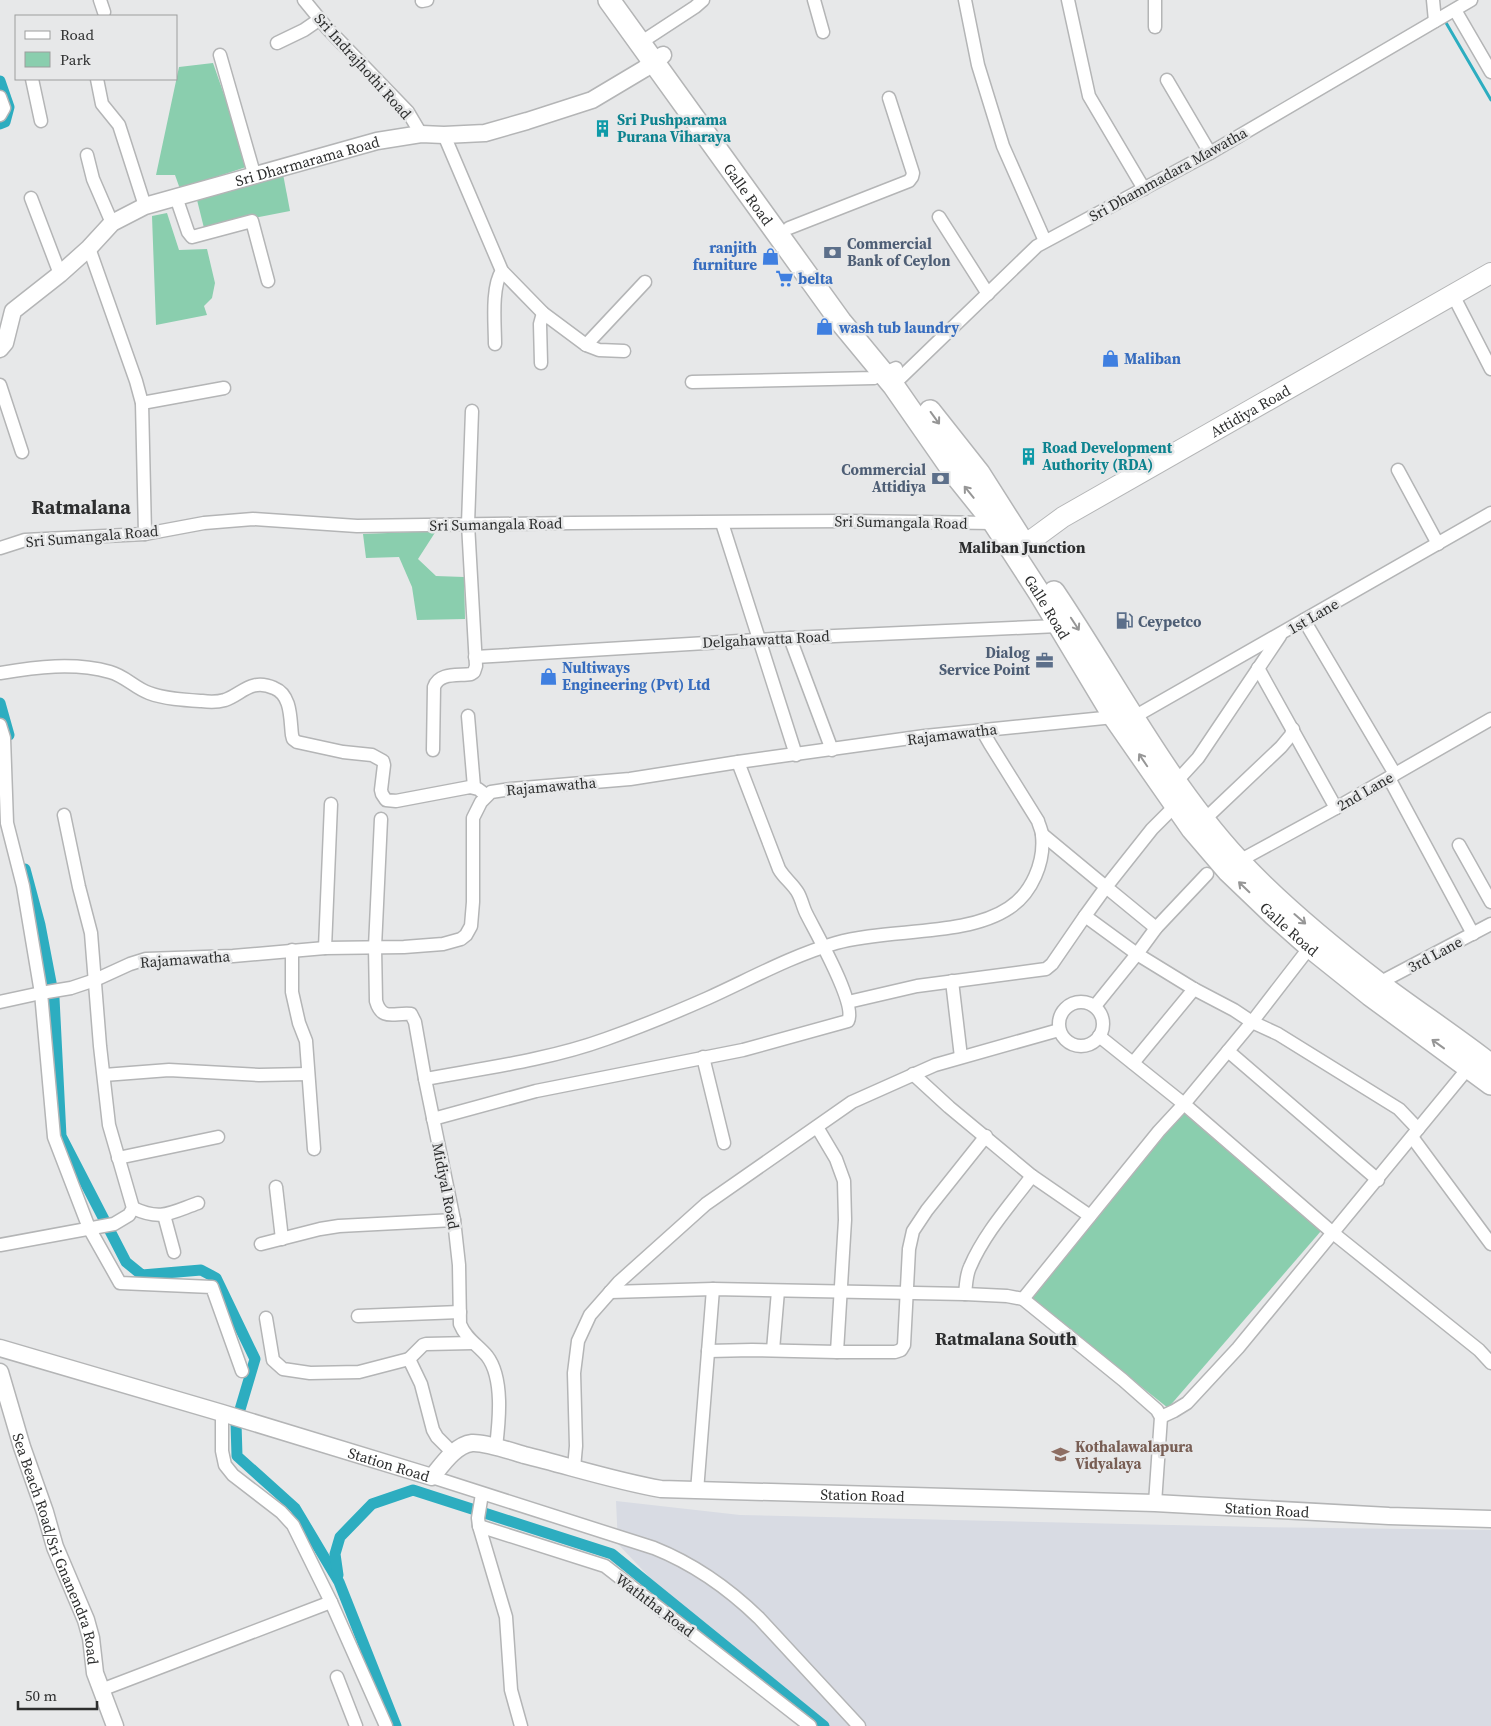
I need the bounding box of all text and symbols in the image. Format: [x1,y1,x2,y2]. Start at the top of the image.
street label: Sri Indrajhothi Road [310,8,417,124]
legend [15,15,178,80]
text: Road [60,24,94,45]
text: Park [60,49,92,70]
place label: Sri Pushparama Purana Viharaya [617,109,732,147]
building icon: Sri Pushparama Purana Viharaya [593,118,613,138]
street label: Sri Dhammadara Mawatha [1085,122,1251,226]
street label: Sri Dharmarama Road [233,130,382,191]
street label: Galle Road [719,159,779,230]
place label: Commercial Bank of Ceylon [847,233,951,271]
place label: ranjith furniture [693,237,757,275]
bank icon: Commercial Bank of Ceylon [823,242,843,262]
shop icon: ranjith furniture [761,246,781,266]
supermarket icon: belta [774,268,794,288]
place label: belta [798,268,834,289]
shop icon: wash tub laundry [815,317,835,337]
place label: wash tub laundry [838,317,959,338]
shop icon: Maliban [1100,348,1120,368]
place label: Maliban [1124,348,1181,369]
street label: Attidiya Road [1206,379,1294,442]
one-way arrow [930,411,940,425]
place label: Road Development Authority (RDA) [1042,437,1173,475]
building icon: Road Development Authority (RDA) [1018,446,1038,466]
place label: Commercial Attidiya [841,459,927,497]
bank icon: Commercial Attidiya [930,468,950,488]
one-way arrow [963,486,974,499]
district label: Ratmalana [31,493,131,521]
street label: Sri Sumangala Road [834,510,968,534]
street label: Sri Sumangala Road [429,512,563,536]
street label: Sri Sumangala Road [25,520,160,552]
district label: Maliban Junction [958,536,1086,558]
street label: Galle Road [1020,570,1075,643]
street label: 1st Lane [1284,593,1343,639]
fuel station icon: Ceypetco [1114,611,1134,631]
place label: Ceypetco [1138,611,1202,632]
one-way arrow [1071,617,1081,631]
street label: Delgahawatta Road [702,625,831,653]
place label: Dialog Service Point [939,642,1031,680]
office icon: Dialog Service Point [1034,651,1054,671]
place label: Nultiways Engineering (Pvt) Ltd [562,657,710,695]
shop icon: Nultiways Engineering (Pvt) Ltd [538,666,558,686]
street label: Rajamawatha [906,718,998,750]
one-way arrow [1138,753,1148,767]
street label: 2nd Lane [1333,766,1397,816]
street label: Rajamawatha [505,772,597,800]
one-way arrow [1238,881,1250,893]
street label: Galle Road [1256,897,1324,961]
one-way arrow [1294,913,1307,925]
street label: 3rd Lane [1404,931,1466,977]
street label: Rajamawatha [139,945,231,973]
one-way arrow [1431,1039,1445,1049]
street label: Midiyal Road [427,1141,465,1232]
district label: Ratmalana South [935,1326,1077,1351]
street label: Sea Beach Road/Sri Gnanendra Road [8,1430,105,1666]
place label: Kothalawalapura Vidyalaya [1075,1436,1194,1474]
street label: Station Road [346,1442,433,1486]
school or university icon: Kothalawalapura Vidyalaya [1051,1445,1071,1465]
street label: Station Road [820,1483,905,1506]
street label: Station Road [1225,1496,1310,1522]
street label: Waththa Road [611,1568,699,1642]
scale bar [18,1678,96,1710]
text: 50 m [25,1685,57,1706]

